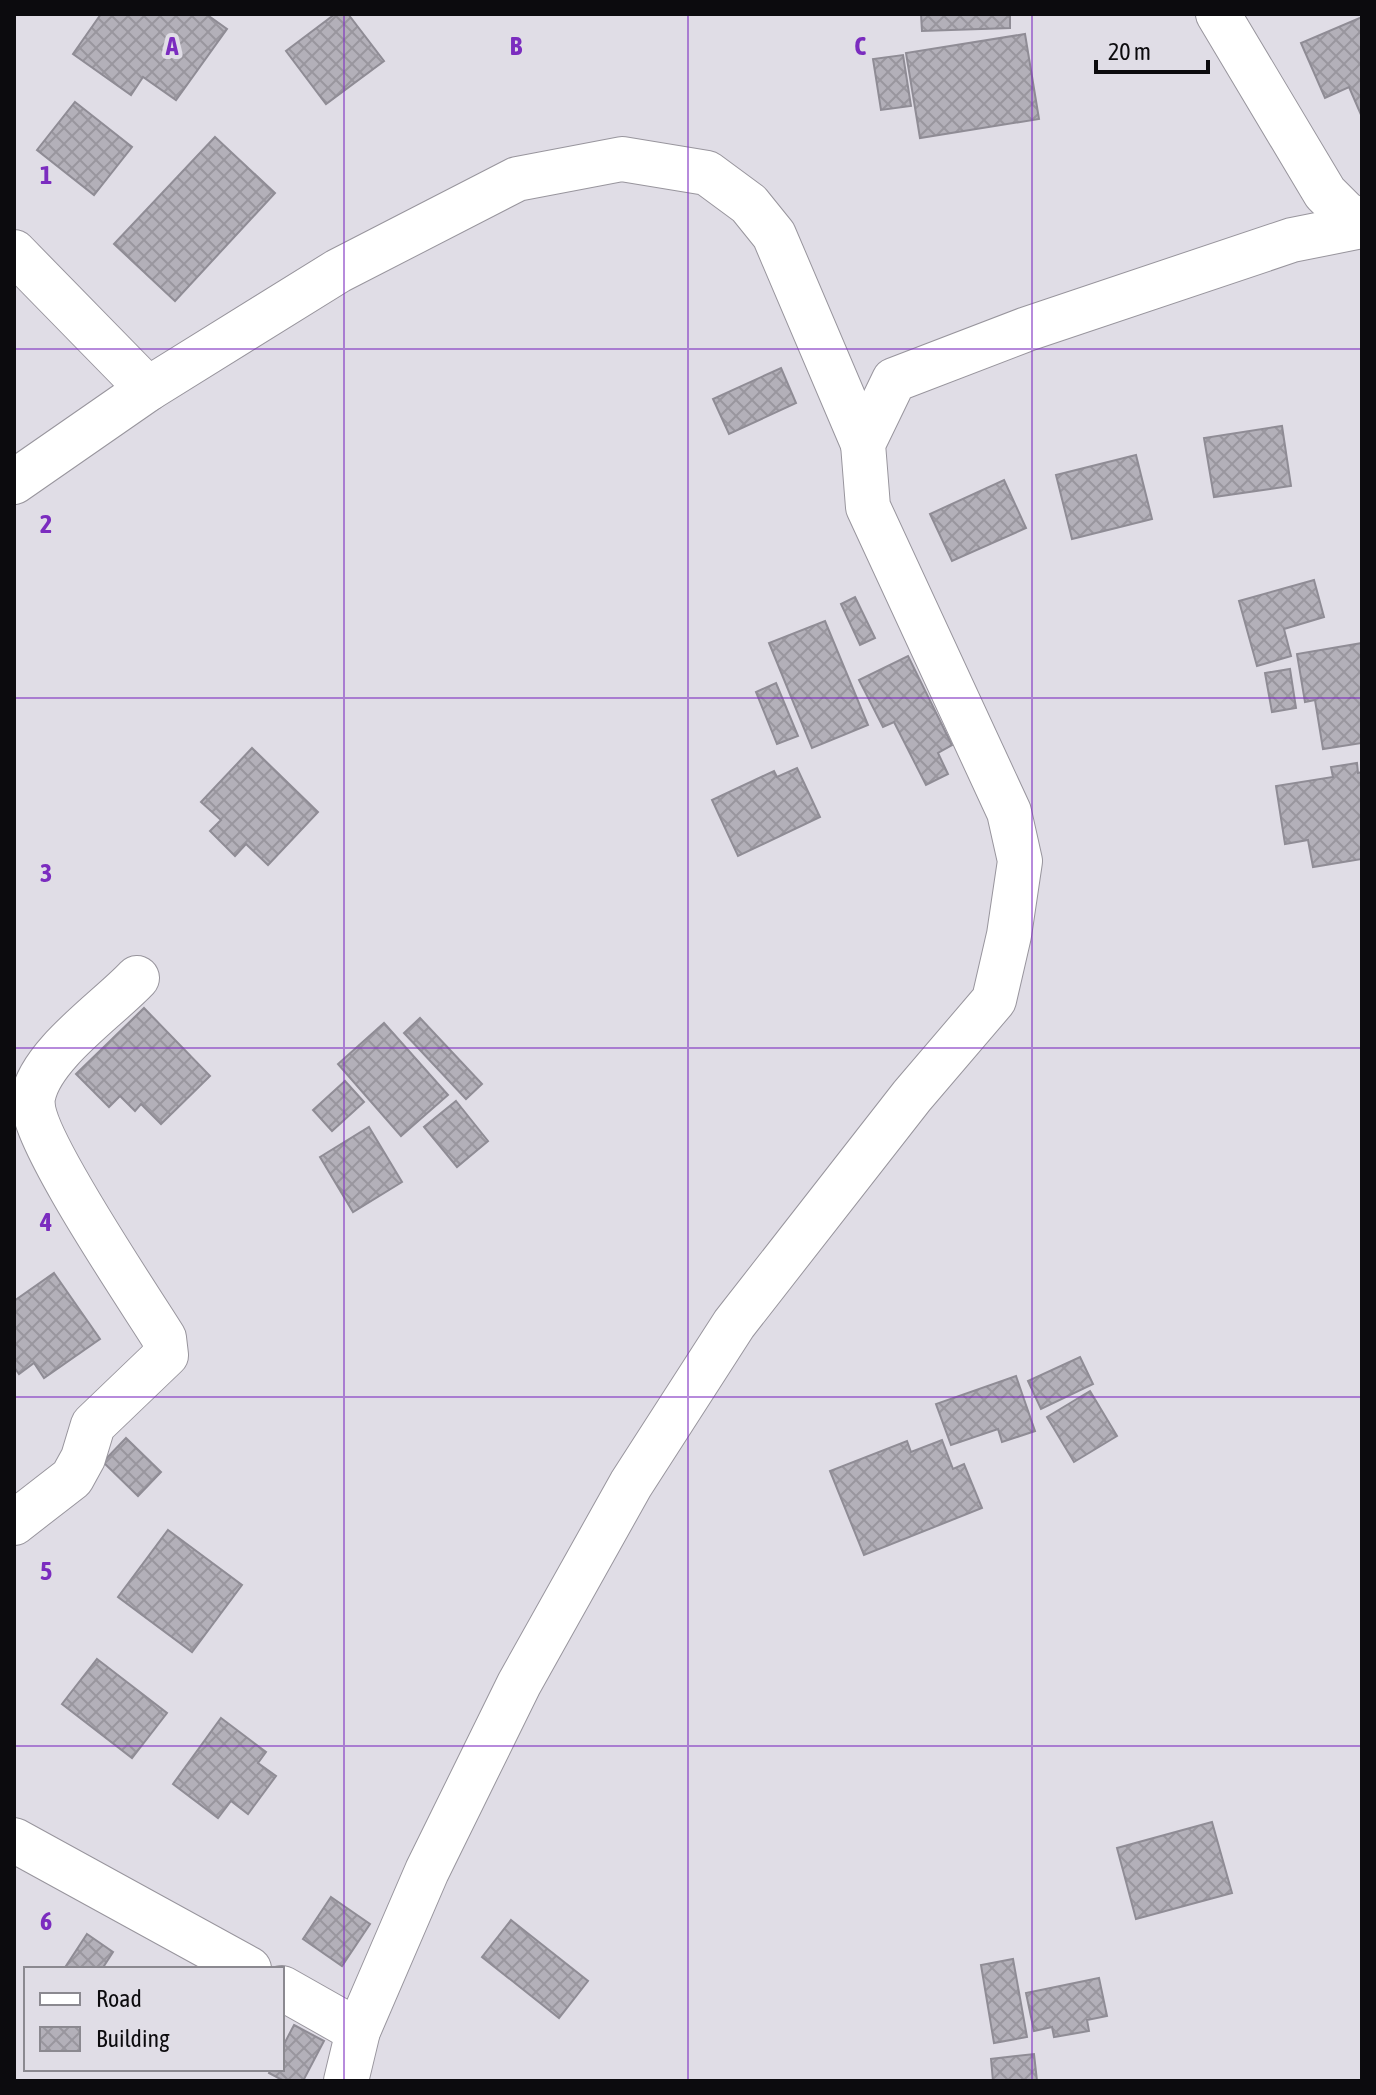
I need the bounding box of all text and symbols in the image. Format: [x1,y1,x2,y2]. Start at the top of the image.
scale bar [1096,24,1208,74]
text: A [165,31,179,61]
text: B [510,31,523,61]
text: C [854,31,866,61]
text: 20 m [1108,38,1151,65]
text: 1 [40,160,52,190]
text: 2 [40,509,52,539]
text: 3 [40,858,52,888]
text: 4 [39,1207,52,1237]
text: 5 [40,1556,52,1586]
text: 6 [40,1906,52,1936]
legend [24,1967,284,2071]
text: Road [96,1985,142,2012]
text: Building [96,2025,170,2052]

